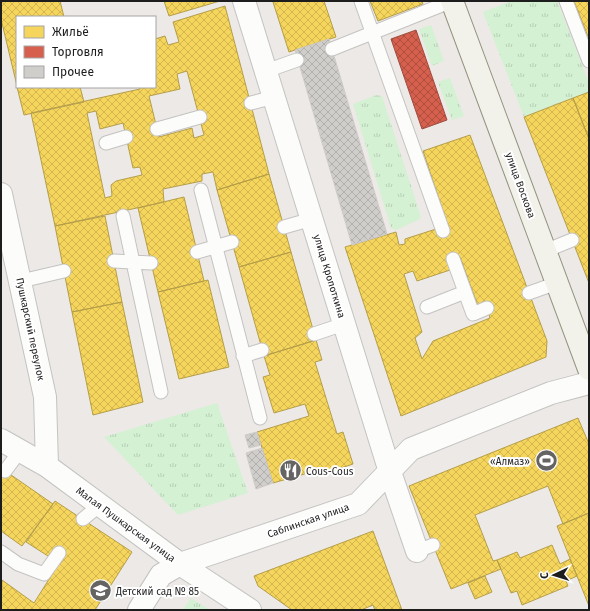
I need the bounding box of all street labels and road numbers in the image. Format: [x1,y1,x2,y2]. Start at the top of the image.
street label: улица Воскова [503,151,538,220]
street label: улица Кропоткина [311,233,347,320]
street label: Пушкарский переулок [13,277,47,383]
street label: Малая Пушкарская улица [73,485,177,565]
street label: Саблинская улица [266,501,351,541]

